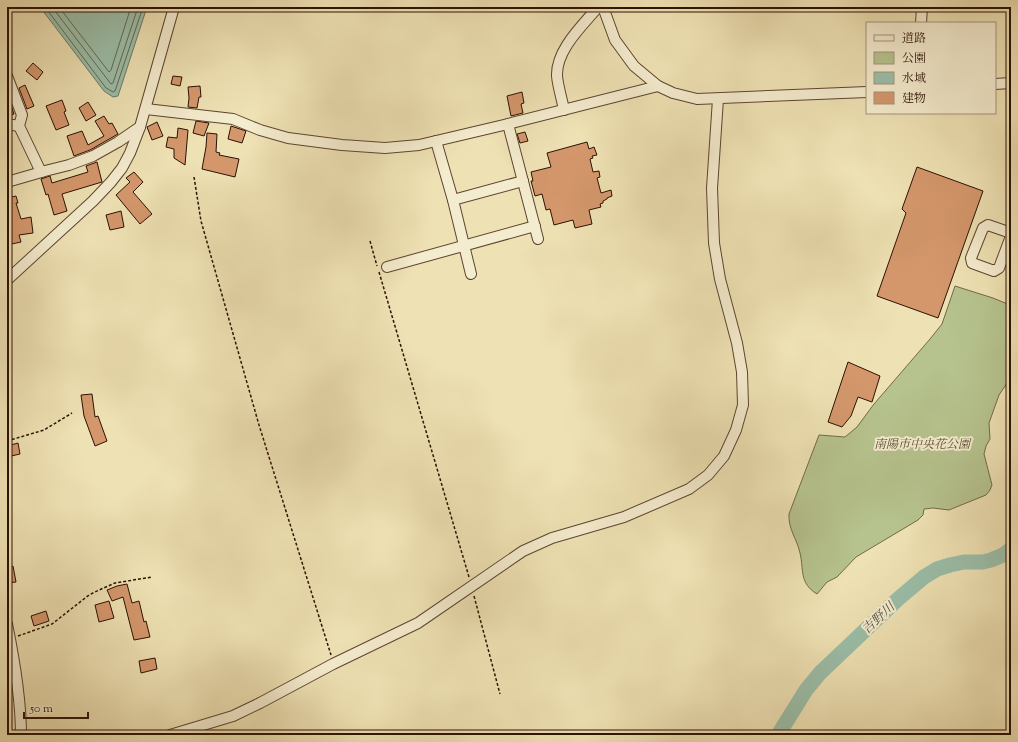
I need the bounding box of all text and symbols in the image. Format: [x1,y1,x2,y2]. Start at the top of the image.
legend [866,22,996,114]
text: 道路 [902,30,926,48]
text: 公園 [902,50,926,68]
text: 水域 [902,70,926,88]
text: 建物 [902,90,926,108]
park label: 南陽市中央花公園 [874,436,972,454]
water label: 吉野川 [859,598,901,639]
scale bar [24,694,88,720]
text: 50 m [29,700,53,718]

